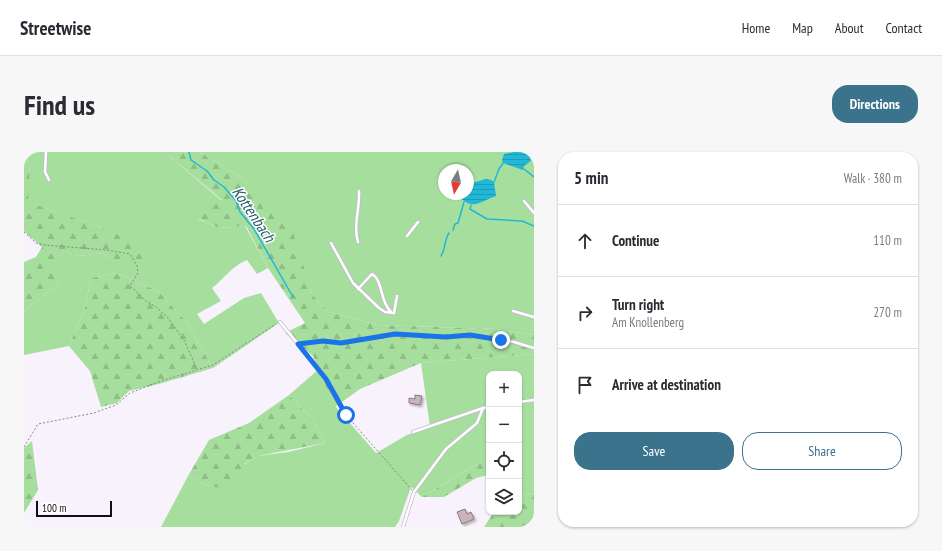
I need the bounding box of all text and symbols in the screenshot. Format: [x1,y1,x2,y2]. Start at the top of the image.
text: Streetwise [20,16,91,40]
text: Home [742,19,770,37]
text: Map [792,19,813,37]
text: About [835,19,864,37]
text: Contact [886,19,922,37]
button: Directions [832,85,918,123]
text: Find us [24,86,95,123]
north arrow [438,164,474,200]
text: 5 min [574,167,608,189]
text: Walk · 380 m [844,170,902,187]
water label: Kottenbach [228,182,280,246]
icon: ahead [574,230,596,252]
text: Continue [612,231,659,250]
text: 110 m [873,232,902,249]
text: Turn right [612,295,664,314]
icon: right [574,302,596,324]
text: 270 m [873,304,902,321]
text: Am Knollenberg [612,314,684,331]
route end [492,331,510,349]
map controls [486,371,522,515]
button: + [486,371,522,407]
icon: arrive [574,374,596,396]
text: Arrive at destination [612,375,721,394]
route start [337,406,355,424]
button: − [486,407,522,443]
button: Save [574,432,734,470]
button: Share [742,432,902,470]
button: locate [486,443,522,479]
button: layers [486,479,522,515]
scale bar [36,499,112,518]
text: 100 m [42,501,66,515]

